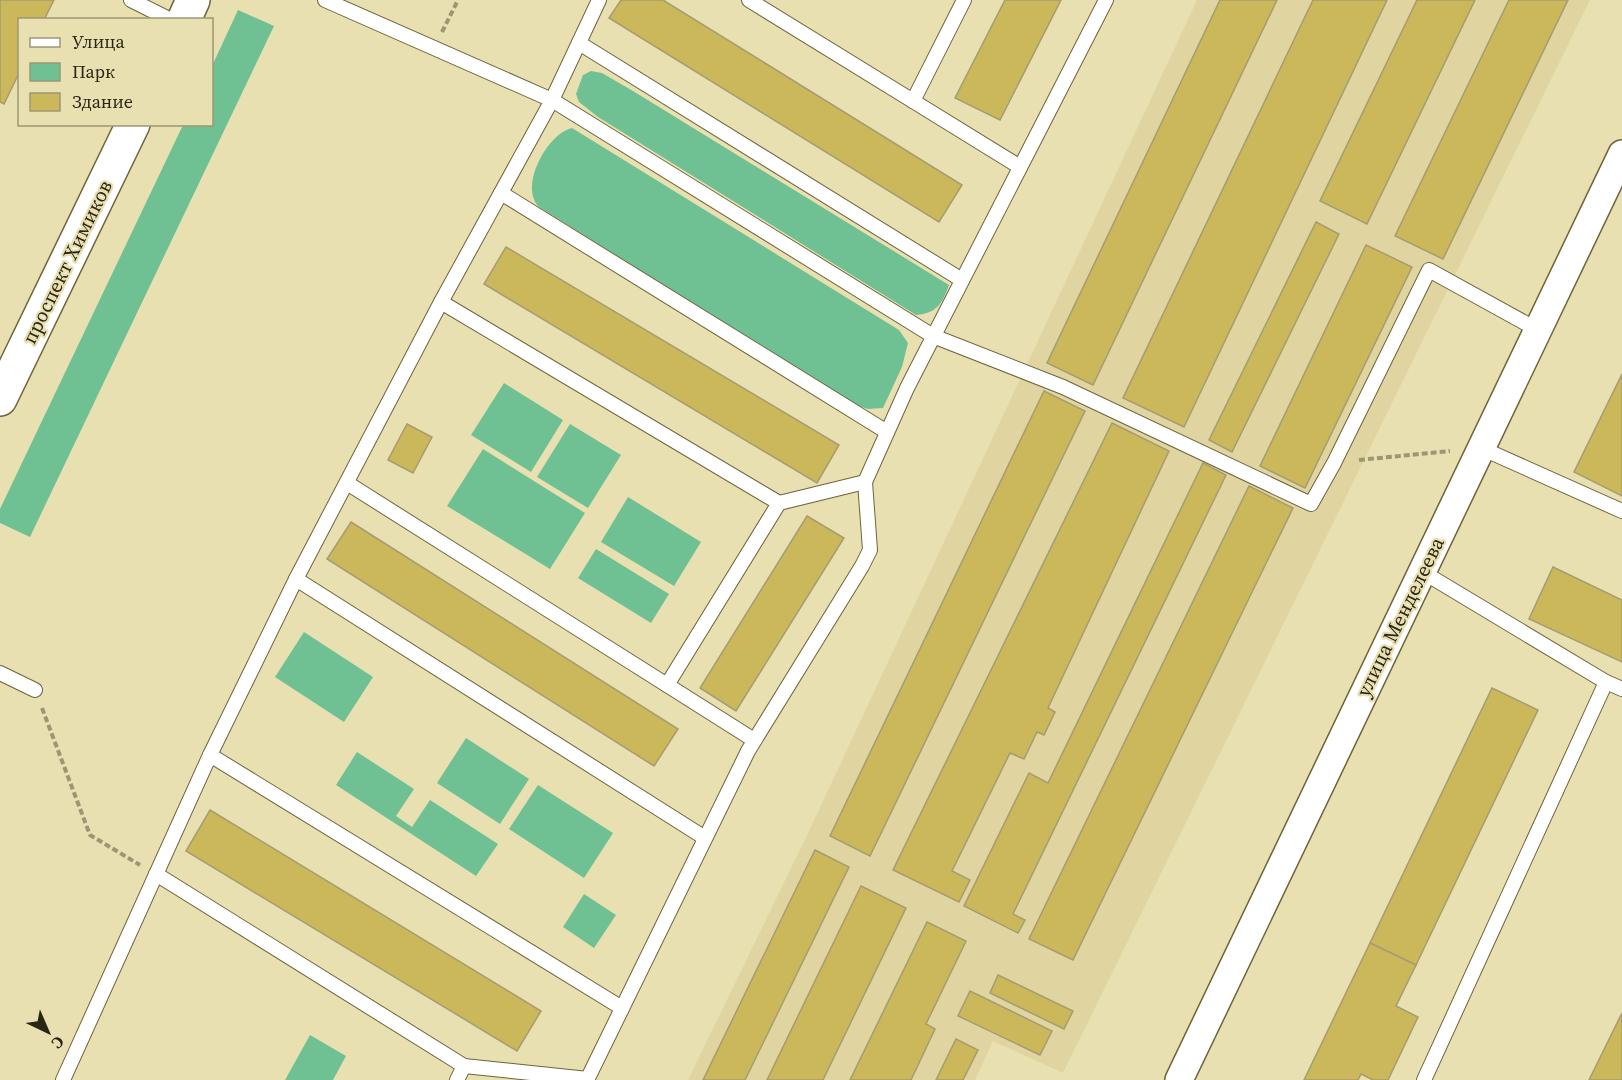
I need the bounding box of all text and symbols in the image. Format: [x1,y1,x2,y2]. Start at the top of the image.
legend [18,18,213,126]
text: Улица [72,29,125,54]
text: Парк [72,59,115,84]
text: Здание [72,89,133,114]
street label: проспект Химиков [15,175,119,349]
street label: улица Менделеева [1349,532,1451,702]
north arrow [18,1002,78,1062]
text: С [47,1031,70,1054]

